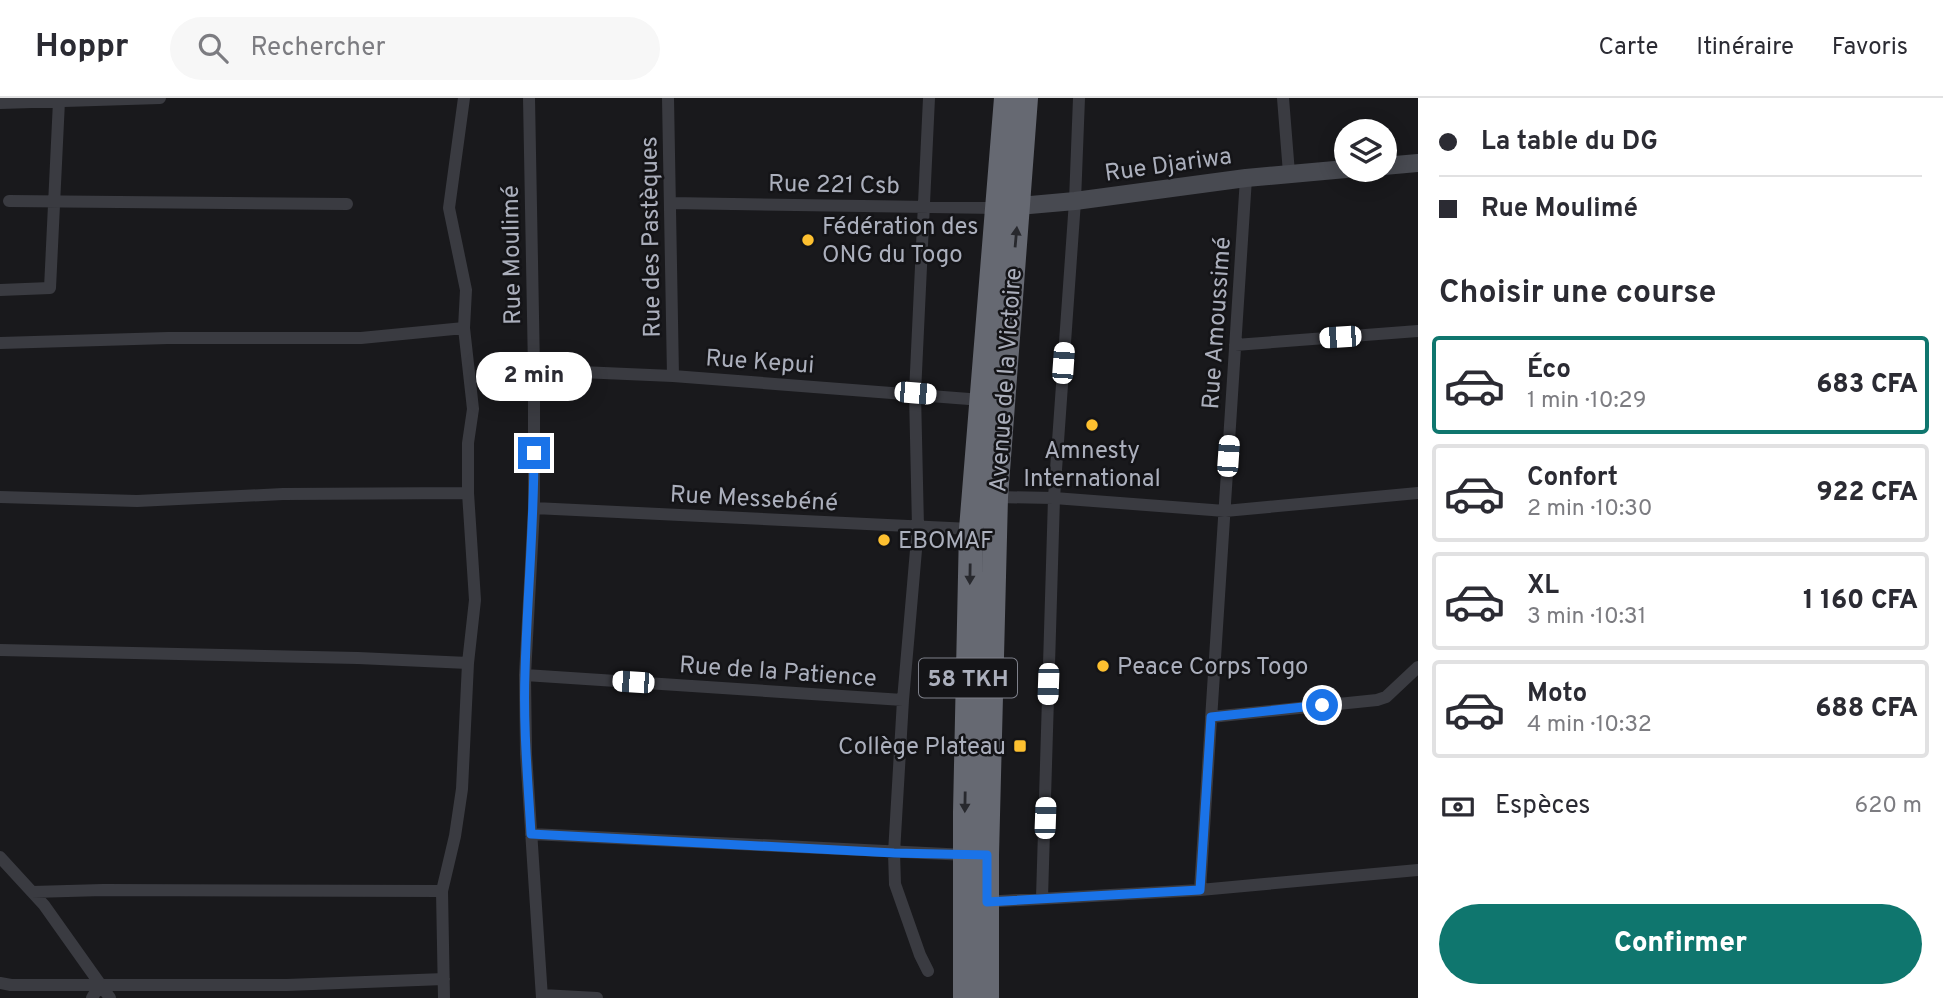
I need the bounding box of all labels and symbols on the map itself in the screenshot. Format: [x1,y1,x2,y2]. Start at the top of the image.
street label: Rue des Pastèques [635,136,669,338]
street label: Rue Djariwa [1103,142,1234,190]
street label: Rue 221 Csb [768,170,900,202]
street label: Rue Moulimé [497,185,529,325]
place label: Fédération des ONG du Togo [822,213,979,271]
one-way arrow [1011,226,1022,248]
marker: Fédération des ONG du Togo [800,232,816,248]
street label: Rue Amoussimé [1197,236,1239,410]
street label: Avenue de la Victoire [984,267,1030,493]
car [1319,325,1362,349]
car [1052,341,1075,385]
street label: Rue Kepui [704,344,815,382]
callout: 2 min [476,352,592,400]
car [894,381,937,405]
marker: Amnesty International [1084,417,1100,433]
car [1217,434,1240,478]
route end [518,437,550,469]
place label: Amnesty International [1023,437,1161,495]
street label: Rue Messebéné [669,481,839,519]
place label: EBOMAF [898,527,993,557]
marker: EBOMAF [876,532,892,548]
one-way arrow [965,563,976,585]
street label: Rue de la Patience [678,651,878,695]
place label: Peace Corps Togo [1117,653,1309,683]
road number: 58 TKH [919,658,1017,698]
marker: Peace Corps Togo [1095,658,1111,674]
car [1037,663,1060,705]
car [612,670,655,694]
route start [1306,689,1338,721]
place label: Collège Plateau [838,733,1006,763]
marker: Collège Plateau [1012,738,1028,754]
one-way arrow [959,791,971,813]
car [1034,797,1057,839]

